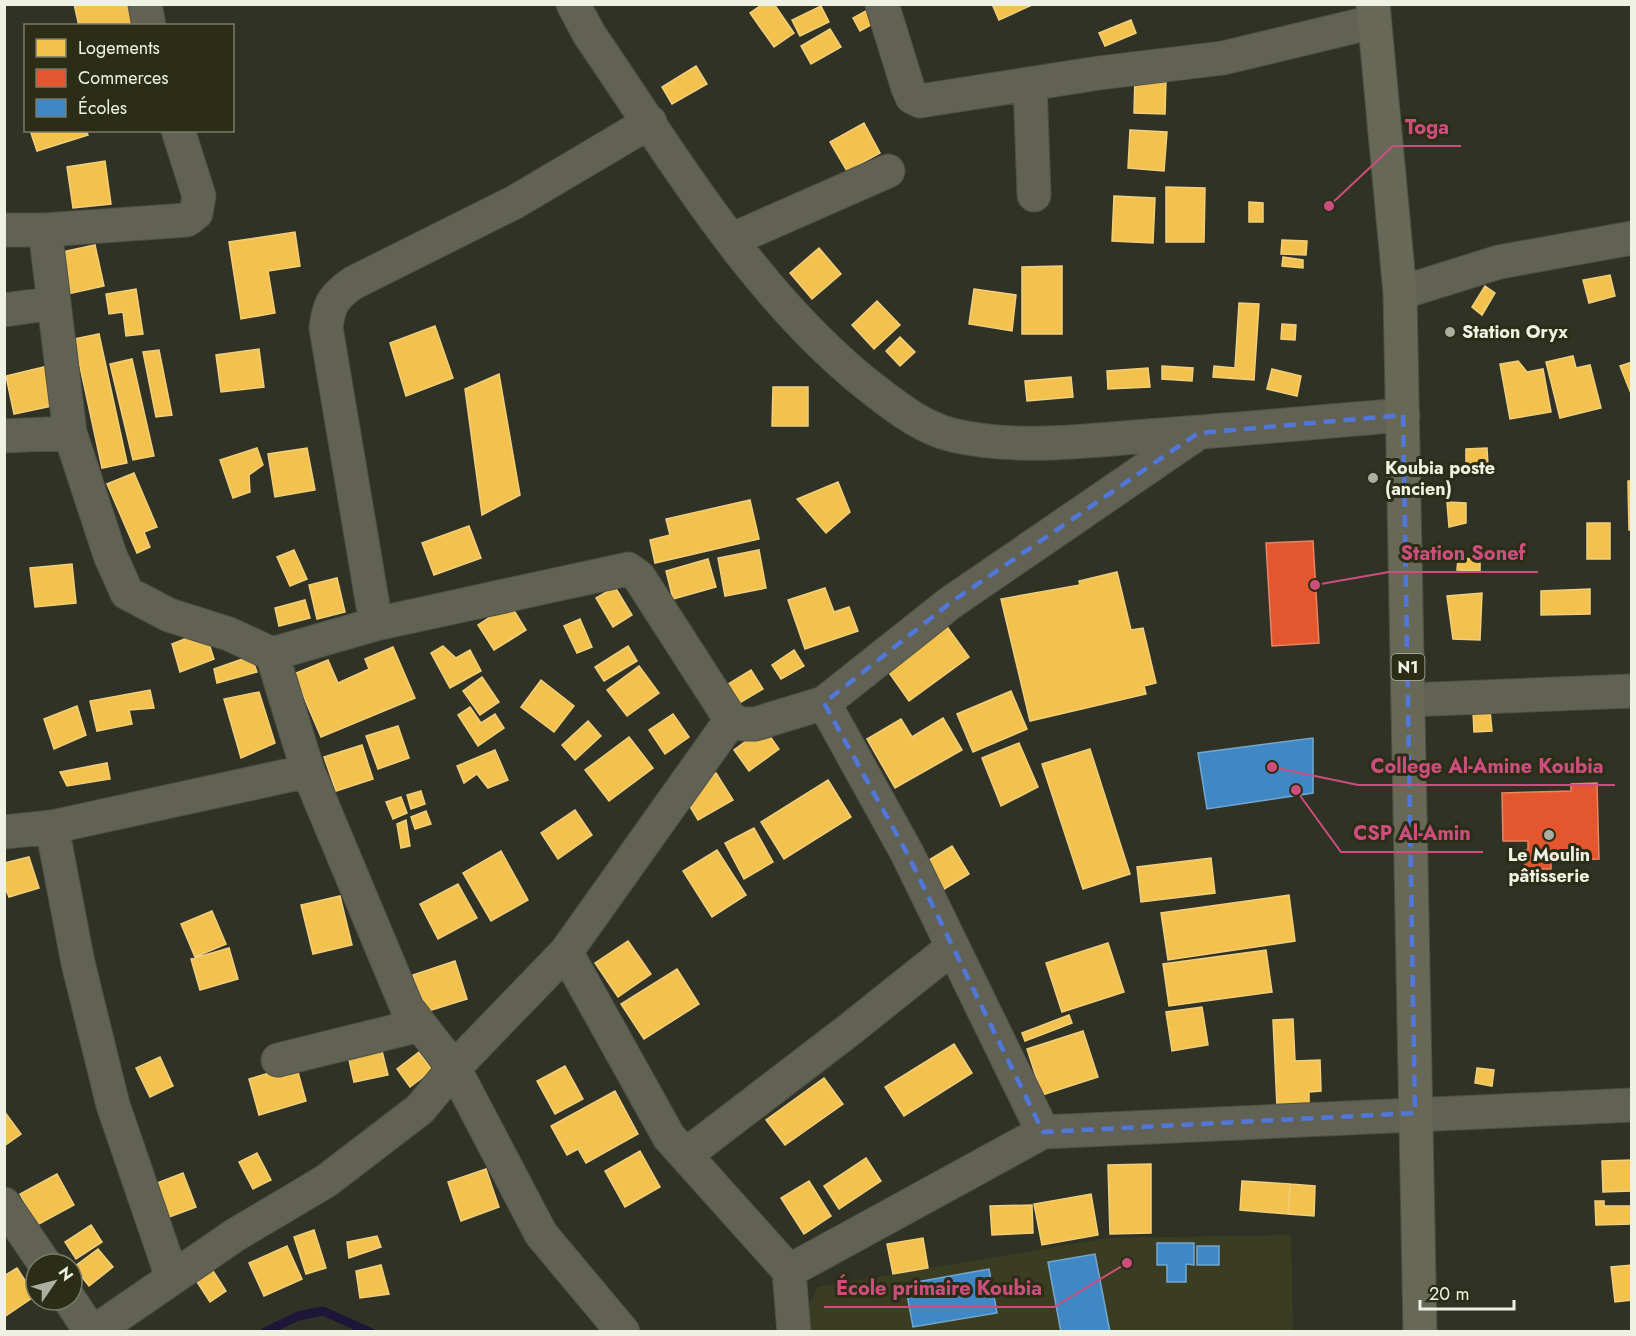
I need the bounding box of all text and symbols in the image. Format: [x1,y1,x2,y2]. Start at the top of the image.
legend [24,24,234,132]
text: Logements [78,35,160,61]
text: Commerces [78,65,169,91]
text: Écoles [78,95,127,121]
callout: Toga [1393,108,1461,146]
text: Toga [1405,113,1449,142]
place label: Station Oryx [1462,319,1568,345]
marker: Station Oryx [1443,325,1457,339]
place label: Koubia poste (ancien) [1385,455,1495,502]
marker: Koubia poste (ancien) [1366,471,1380,485]
callout: Station Sonef [1389,534,1538,572]
text: Station Sonef [1401,539,1527,568]
road number: N1 [1392,654,1424,680]
callout: College Al-Amine Koubia [1358,747,1615,785]
text: College Al-Amine Koubia [1370,752,1604,781]
callout: CSP Al-Amin [1341,814,1483,852]
text: CSP Al-Amin [1353,819,1471,848]
marker: Le Moulin pâtisserie [1542,828,1556,842]
place label: Le Moulin pâtisserie [1508,842,1590,889]
north arrow [24,1252,84,1312]
text: N [53,1262,79,1285]
callout: École primaire Koubia [824,1269,1054,1307]
text: École primaire Koubia [836,1273,1042,1303]
scale bar [1420,1273,1514,1311]
text: 20 m [1429,1281,1469,1307]

